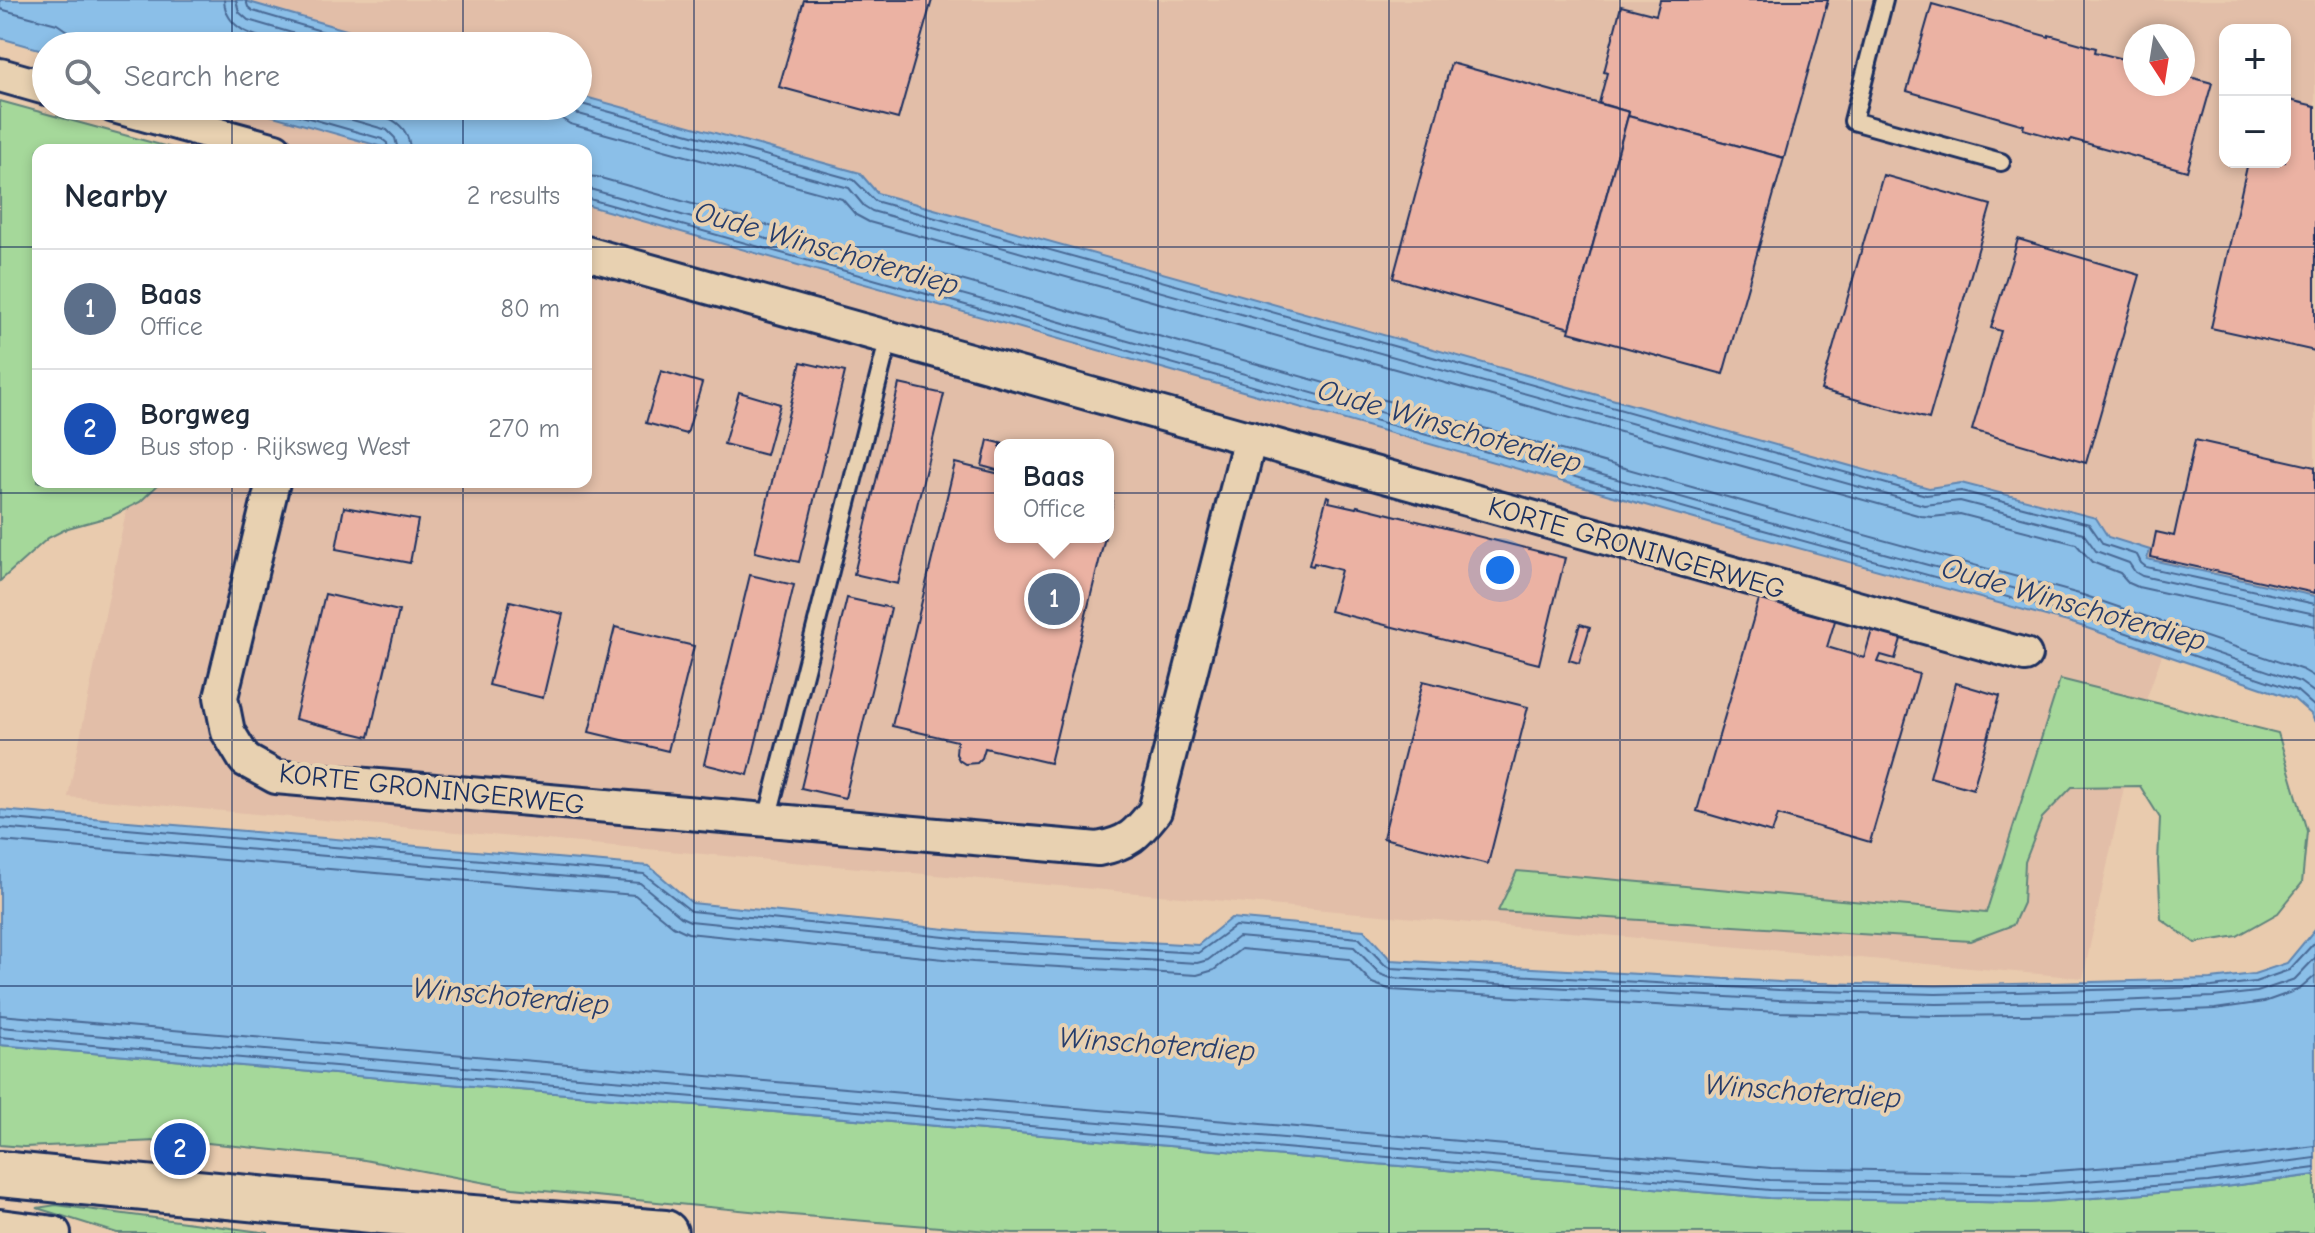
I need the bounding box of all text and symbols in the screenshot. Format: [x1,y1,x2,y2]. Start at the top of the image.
north arrow [2123,24,2195,96]
map controls [2219,24,2291,168]
button: + [2219,24,2291,96]
search box [32,32,592,120]
icon: search [60,54,104,98]
text: Search here [124,59,280,94]
button: − [2219,96,2291,168]
text: Nearby [64,176,167,216]
text: 2 results [467,181,560,211]
water label: Oude Winschoterdiep [691,194,963,303]
text: Baas [140,277,202,312]
text: 1 [85,294,95,324]
text: 80 m [501,294,560,324]
text: Office [140,312,203,342]
water label: Oude Winschoterdiep [1314,372,1586,481]
text: Borgweg [140,397,251,432]
text: 2 [84,414,96,444]
text: 270 m [488,414,560,444]
text: Bus stop · Rijksweg West [140,432,409,462]
popup [994,439,1114,543]
text: Baas [1023,459,1084,494]
street label: KORTE GRONINGERWEG [1485,490,1789,606]
text: Office [1023,494,1085,524]
your location [1480,550,1520,590]
water label: Oude Winschoterdiep [1938,550,2210,659]
pin: 1 [1028,569,1080,629]
street label: KORTE GRONINGERWEG [277,757,586,821]
water label: Winschoterdiep [411,970,611,1023]
water label: Winschoterdiep [1057,1020,1257,1069]
water label: Winschoterdiep [1703,1067,1903,1116]
pin: 2 [154,1119,206,1179]

